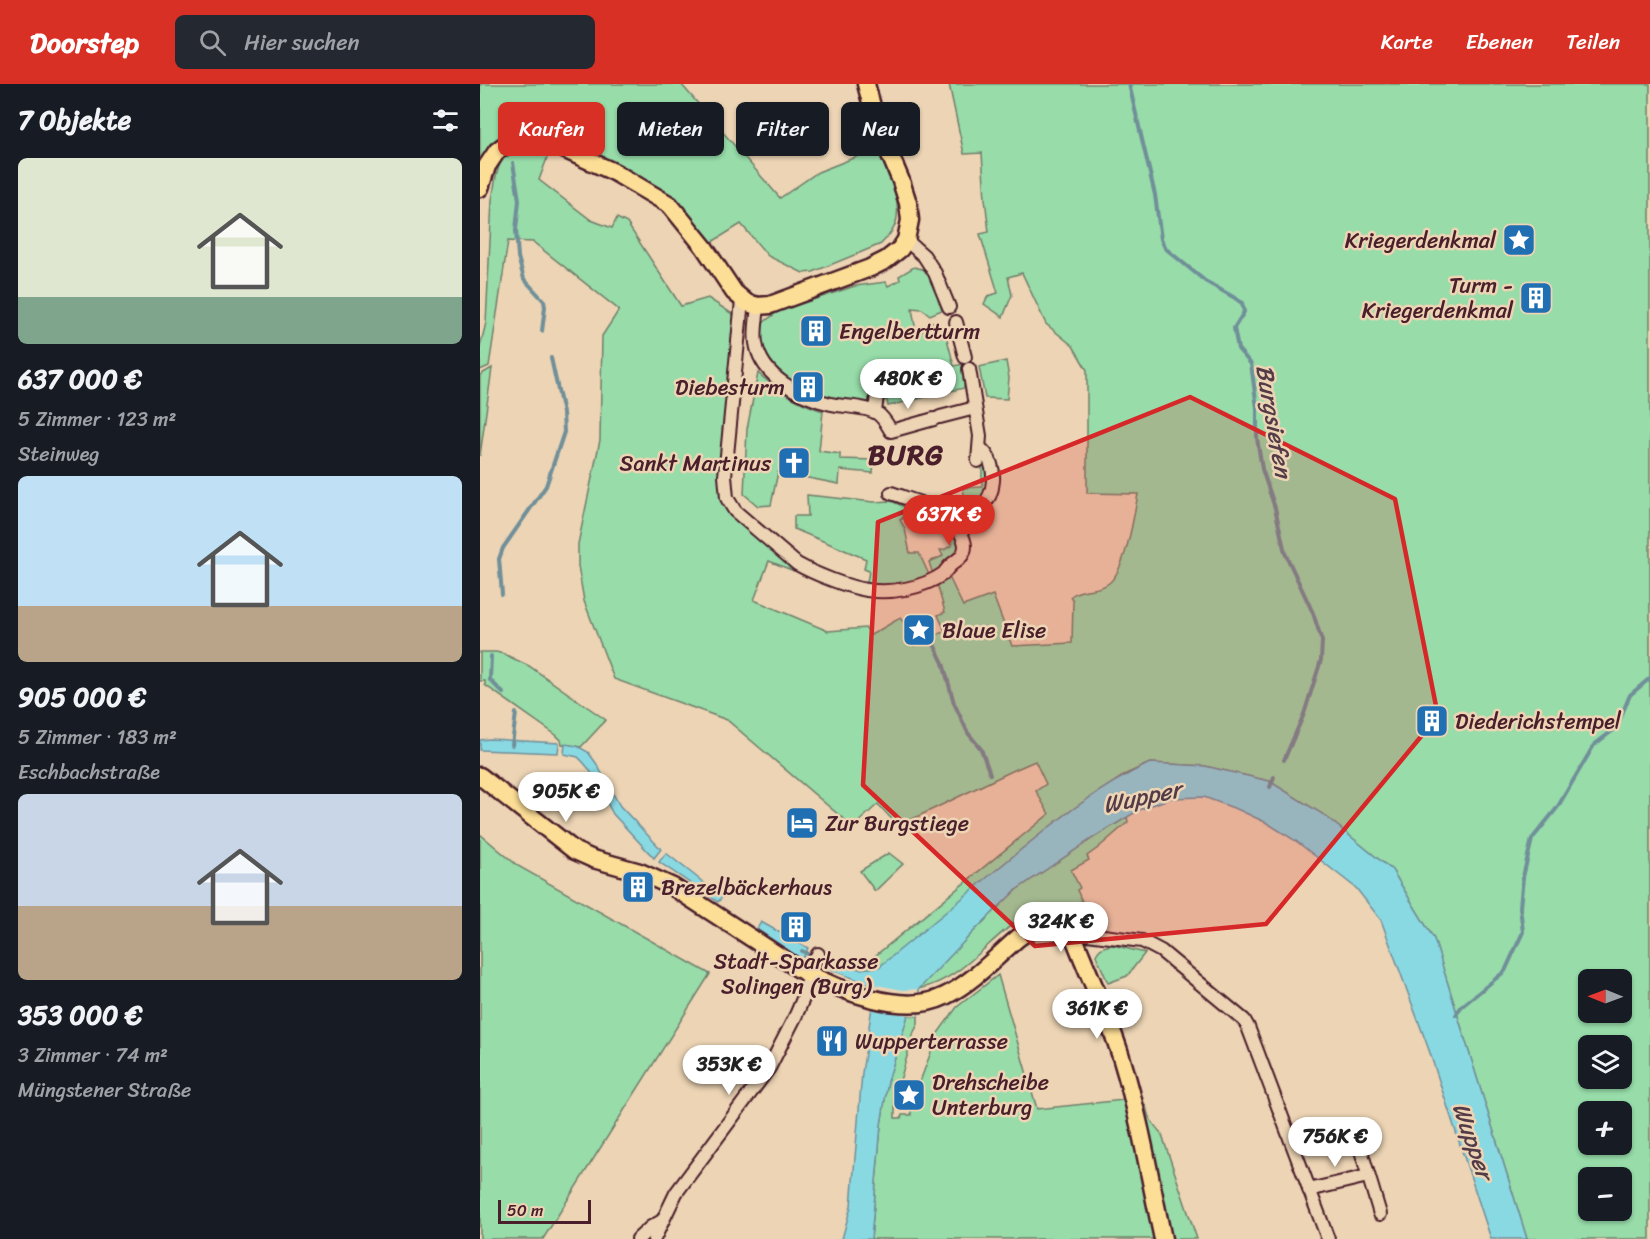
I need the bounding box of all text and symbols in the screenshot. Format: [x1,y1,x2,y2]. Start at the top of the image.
search box [175,15,595,69]
text: Doorstep [30,18,139,67]
text: Hier suchen [244,23,359,62]
text: Karte [1381,23,1433,61]
text: Ebenen [1466,23,1533,61]
text: Teilen [1566,23,1620,61]
icon: search [196,26,229,59]
text: 7 Objekte [18,97,131,143]
chip: Kaufen [498,102,605,156]
chip: Mieten [617,102,724,156]
chip: Filter [736,102,829,156]
chip: Neu [841,102,920,156]
icon: filters [429,104,462,137]
icon: home [186,197,294,305]
place label: Kriegerdenkmal [1345,221,1497,260]
place icon: Kriegerdenkmal [1501,222,1537,258]
place label: Turm - Kriegerdenkmal [1362,266,1514,330]
building icon: Turm - Kriegerdenkmal [1518,280,1554,316]
place label: Engelbertturm [839,312,980,351]
building icon: Engelbertturm [798,313,834,349]
text: 637 000 € [18,356,142,402]
pin: 480K € [859,359,957,410]
text: 480K € [874,361,942,396]
water label: Burgsiefen [1243,361,1305,484]
place label: Diebesturm [675,368,785,407]
building icon: Diebesturm [790,369,826,405]
text: 5 Zimmer · 123 m² [18,402,176,437]
district label: BURG [868,430,944,479]
text: Steinweg [18,437,99,472]
place label: Sankt Martinus [620,444,772,483]
church icon: Sankt Martinus [776,445,812,481]
pin: 637K € [900,495,998,546]
text: 637K € [917,497,981,532]
icon: home [186,515,294,623]
place label: Blaue Elise [942,611,1046,650]
place icon: Blaue Elise [901,612,937,648]
text: 905 000 € [18,674,146,720]
place label: Diederichstempel [1455,702,1622,741]
building icon: Diederichstempel [1414,703,1450,739]
text: 5 Zimmer · 183 m² [18,720,177,755]
text: Eschbachstraße [18,755,160,790]
water label: Wupper [1099,767,1189,826]
pin: 905K € [517,772,615,823]
text: 905K € [532,774,600,809]
place label: Zur Burgstiege [825,804,969,843]
hotel icon: Zur Burgstiege [784,805,820,841]
icon: home [186,833,294,941]
place label: Brezelbäckerhaus [661,868,832,907]
building icon: Brezelbäckerhaus [620,869,656,905]
pin: 324K € [1012,902,1110,953]
text: 324K € [1028,904,1094,939]
building icon: Stadt-Sparkasse Solingen (Burg) [778,909,814,945]
place label: Stadt-Sparkasse Solingen (Burg) [714,942,878,1006]
north arrow [1578,969,1632,1023]
map controls [1578,969,1632,1221]
pin: 361K € [1048,989,1146,1040]
text: 361K € [1066,991,1128,1026]
text: 353 000 € [18,992,143,1038]
place label: Wupperterrasse [855,1022,1008,1061]
restaurant icon: Wupperterrasse [814,1023,850,1059]
button: layers [1578,1035,1632,1089]
text: 3 Zimmer · 74 m² [18,1038,168,1073]
pin: 353K € [680,1045,778,1096]
text: 353K € [697,1047,761,1082]
place label: Drehscheibe Unterburg [932,1063,1049,1127]
text: Müngstener Straße [18,1073,191,1108]
place icon: Drehscheibe Unterburg [891,1077,927,1113]
water label: Wupper [1440,1097,1507,1189]
button: + [1578,1101,1632,1155]
pin: 756K € [1286,1117,1384,1168]
text: 756K € [1302,1119,1368,1154]
button: − [1578,1167,1632,1221]
text: 50 m [507,1196,543,1225]
scale bar [498,1197,591,1224]

